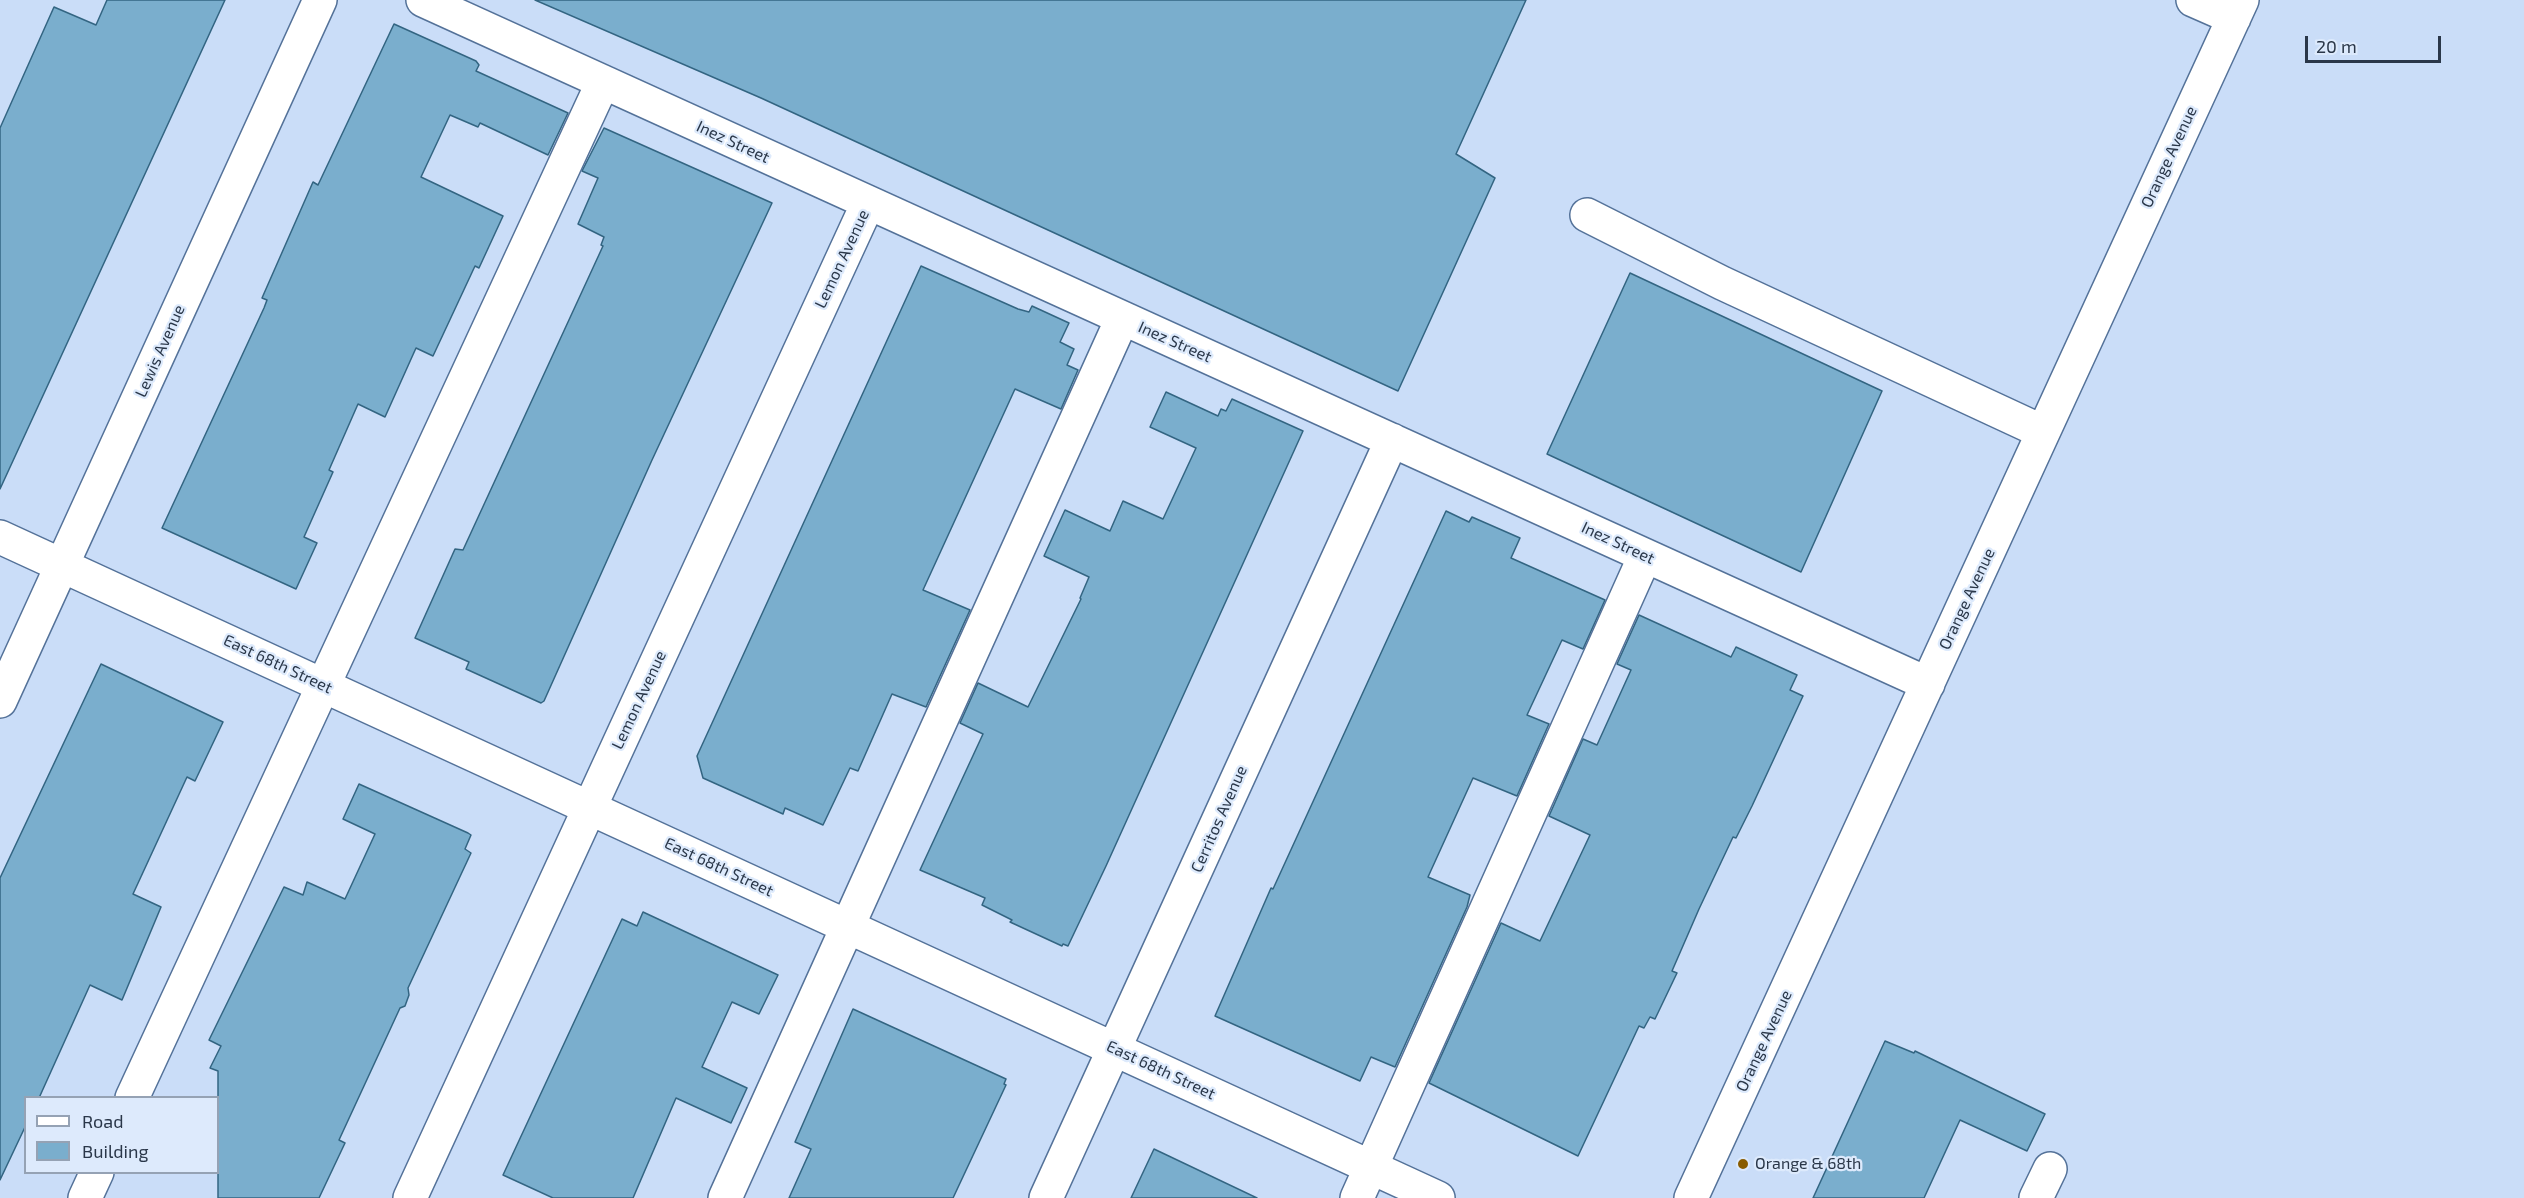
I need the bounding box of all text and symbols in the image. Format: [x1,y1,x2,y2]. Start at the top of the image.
scale bar [2308,24,2444,62]
text: 20 m [2316,35,2357,57]
street label: Orange Avenue [2137,103,2201,211]
street label: Inez Street [693,117,773,167]
street label: Lemon Avenue [811,207,873,311]
street label: Lewis Avenue [131,302,189,400]
street label: Inez Street [1135,317,1215,367]
street label: Inez Street [1578,518,1658,568]
street label: Orange Avenue [1935,545,1999,653]
street label: East 68th Street [221,630,335,698]
street label: Lemon Avenue [608,648,670,752]
street label: Cerritos Avenue [1187,763,1251,875]
street label: East 68th Street [662,833,776,901]
street label: Orange Avenue [1732,987,1796,1095]
street label: East 68th Street [1104,1036,1218,1104]
legend [24,1096,219,1174]
text: Road [82,1110,123,1132]
text: Building [82,1140,149,1162]
place label: Orange & 68th [1755,1154,1861,1174]
marker: Orange & 68th [1736,1157,1750,1171]

